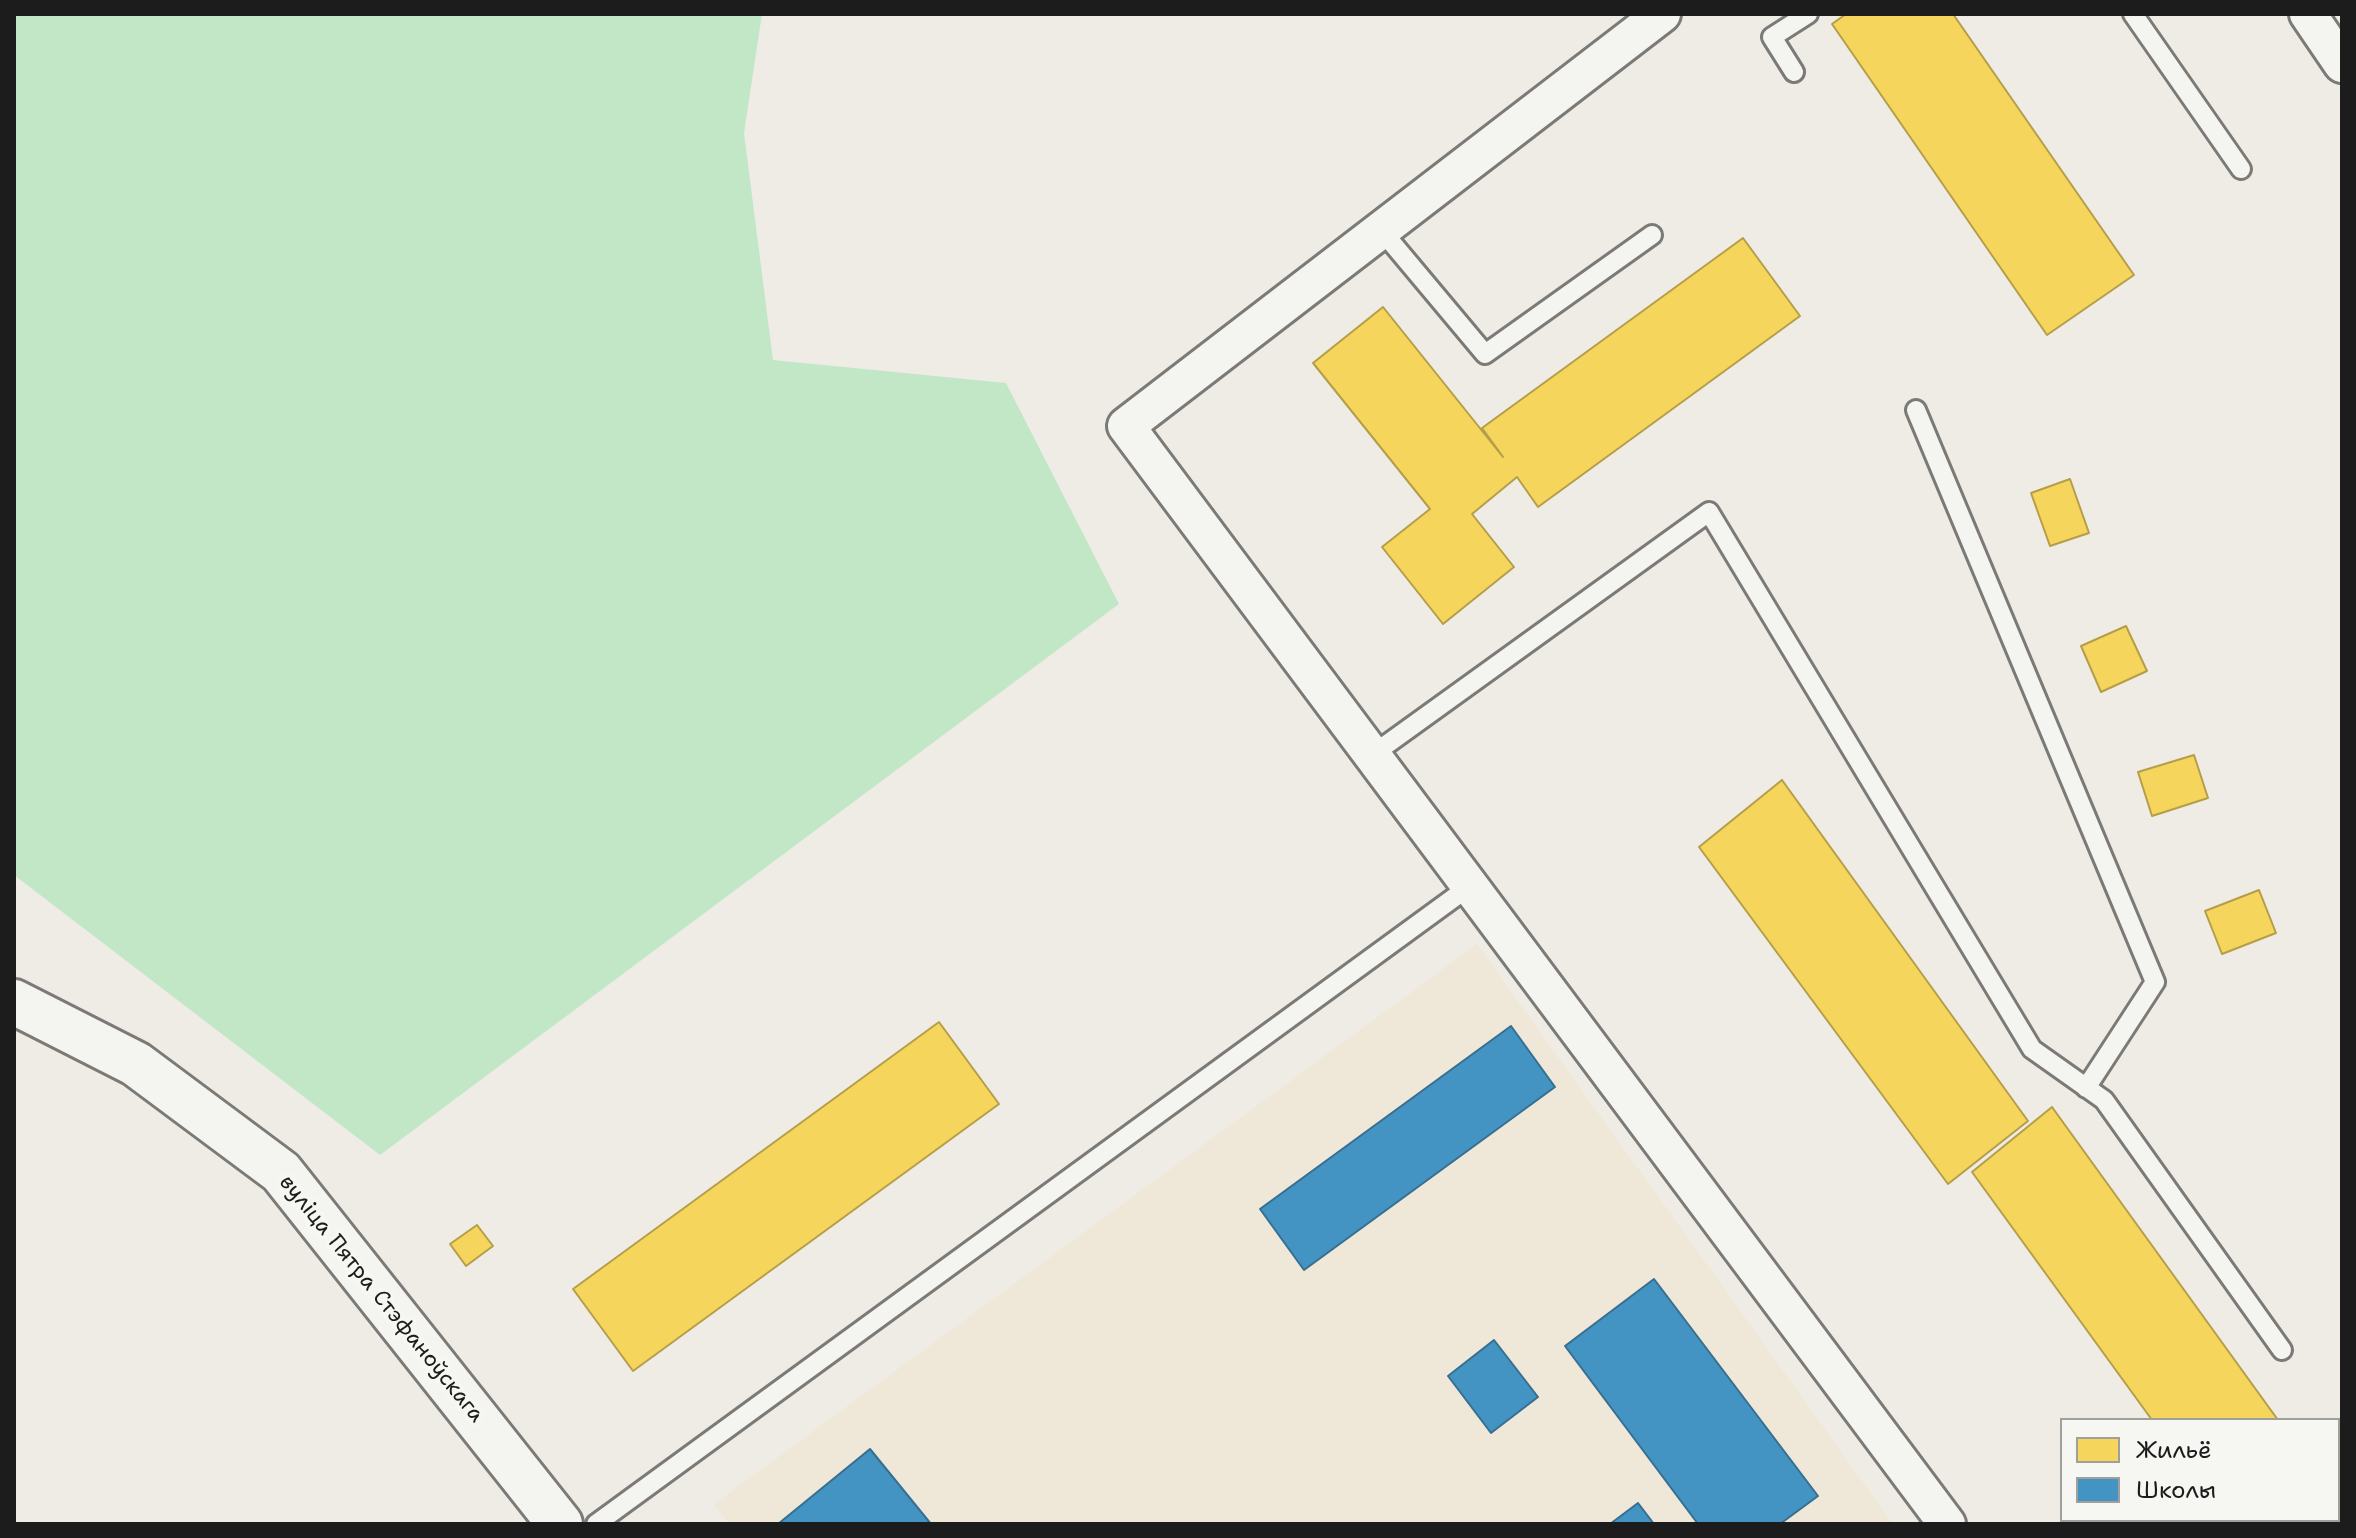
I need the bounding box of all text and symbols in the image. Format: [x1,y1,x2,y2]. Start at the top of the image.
street label: вуліца Пятра Стэфаноўскага [273,1170,489,1428]
legend [2060,1418,2340,1522]
text: Жильё [2136,1434,2212,1466]
text: Школы [2136,1474,2216,1506]

